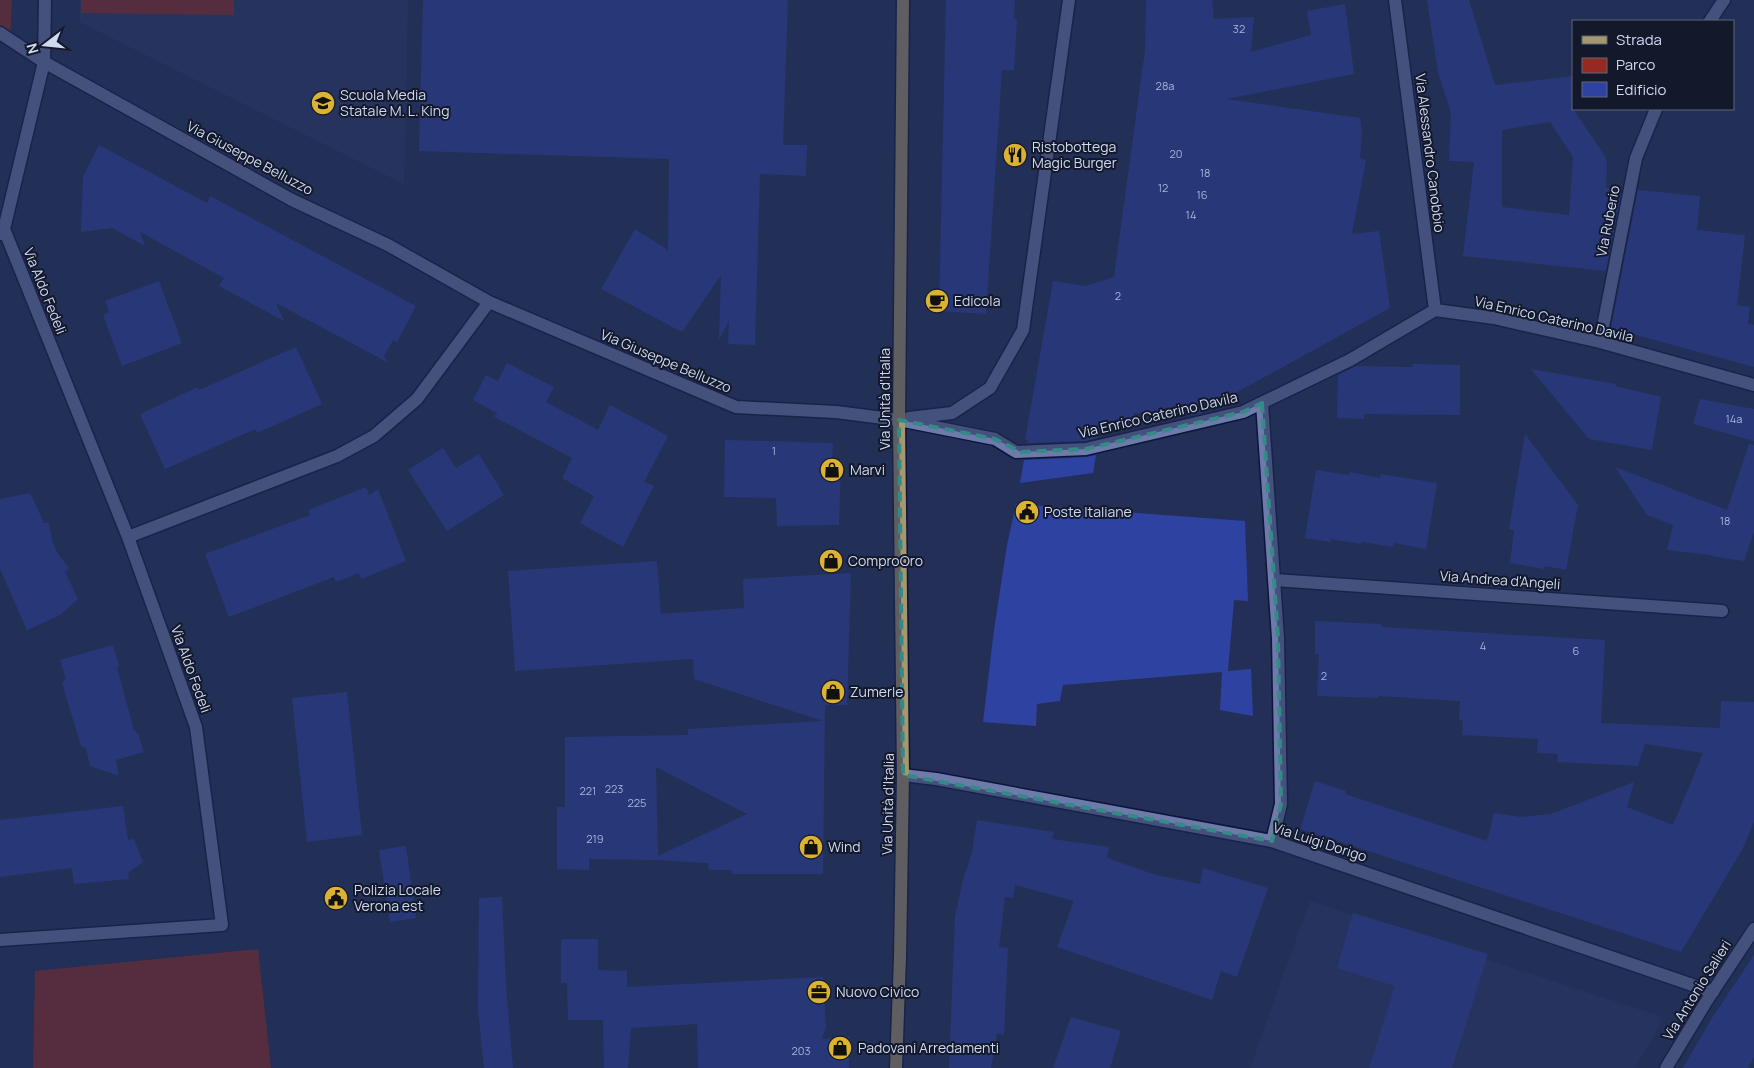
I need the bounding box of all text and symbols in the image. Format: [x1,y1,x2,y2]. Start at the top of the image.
north arrow [20,20,70,70]
legend [1572,20,1734,110]
house number: 32 [1233,21,1245,36]
text: Strada [1616,29,1662,50]
text: N [22,41,43,56]
text: Parco [1616,54,1655,75]
street label: Via Alessandro Canobbio [1411,72,1450,233]
house number: 28a [1156,78,1174,93]
text: Edificio [1616,79,1667,100]
place label: Scuola Media Statale M. L. King [340,85,449,120]
school or university icon: Scuola Media Statale M. L. King [310,90,336,116]
street label: Via Giuseppe Belluzzo [184,116,317,199]
place label: Ristobottega Magic Burger [1032,137,1117,172]
restaurant icon: Ristobottega Magic Burger [1002,142,1028,168]
house number: 20 [1170,146,1182,161]
house number: 18 [1200,165,1210,180]
house number: 12 [1158,180,1168,195]
street label: Via Ruberio [1591,184,1624,258]
house number: 16 [1196,187,1208,202]
house number: 14 [1186,207,1196,222]
street label: Via Aldo Fedeli [20,245,71,337]
cafe icon: Edicola [924,288,950,314]
house number: 2 [1115,288,1121,303]
place label: Edicola [954,291,1000,310]
street label: Via Enrico Caterino Davila [1473,291,1635,346]
street label: Via Giuseppe Belluzzo [598,324,735,397]
street label: Via Unità d'Italia [875,348,894,450]
street label: Via Enrico Caterino Davila [1077,387,1239,442]
house number: 14a [1726,411,1742,426]
house number: 1 [772,443,776,458]
shop icon: Marvi [819,457,845,483]
place label: Marvi [850,460,885,479]
public building icon: Poste Italiane [1014,499,1040,525]
place label: Poste Italiane [1044,502,1132,521]
house number: 18 [1720,513,1730,528]
shop icon: ComproOro [818,548,844,574]
place label: ComproOro [848,551,923,570]
street label: Via Andrea d'Angeli [1439,566,1561,593]
street label: Via Aldo Fedeli [167,623,216,715]
house number: 4 [1480,638,1486,653]
house number: 6 [1573,643,1580,658]
house number: 2 [1321,668,1327,683]
shop icon: Zumerle [820,679,846,705]
place label: Zumerle [850,682,903,701]
street label: Via Unità d'Italia [877,753,898,855]
house number: 223 [605,781,623,796]
house number: 221 [580,783,596,798]
house number: 225 [628,795,646,810]
street label: Via Luigi Dorigo [1271,817,1370,866]
house number: 219 [586,831,604,846]
shop icon: Wind [798,834,824,860]
place label: Wind [828,837,861,856]
place label: Polizia Locale Verona est [354,880,441,915]
public building icon: Polizia Locale Verona est [323,885,349,911]
street label: Via Antonio Salieri [1658,936,1735,1043]
office icon: Nuovo Civico [806,979,832,1005]
place label: Nuovo Civico [836,982,919,1001]
shop icon: Padovani Arredamenti [827,1035,853,1061]
place label: Padovani Arredamenti [858,1038,999,1057]
house number: 203 [791,1043,811,1058]

